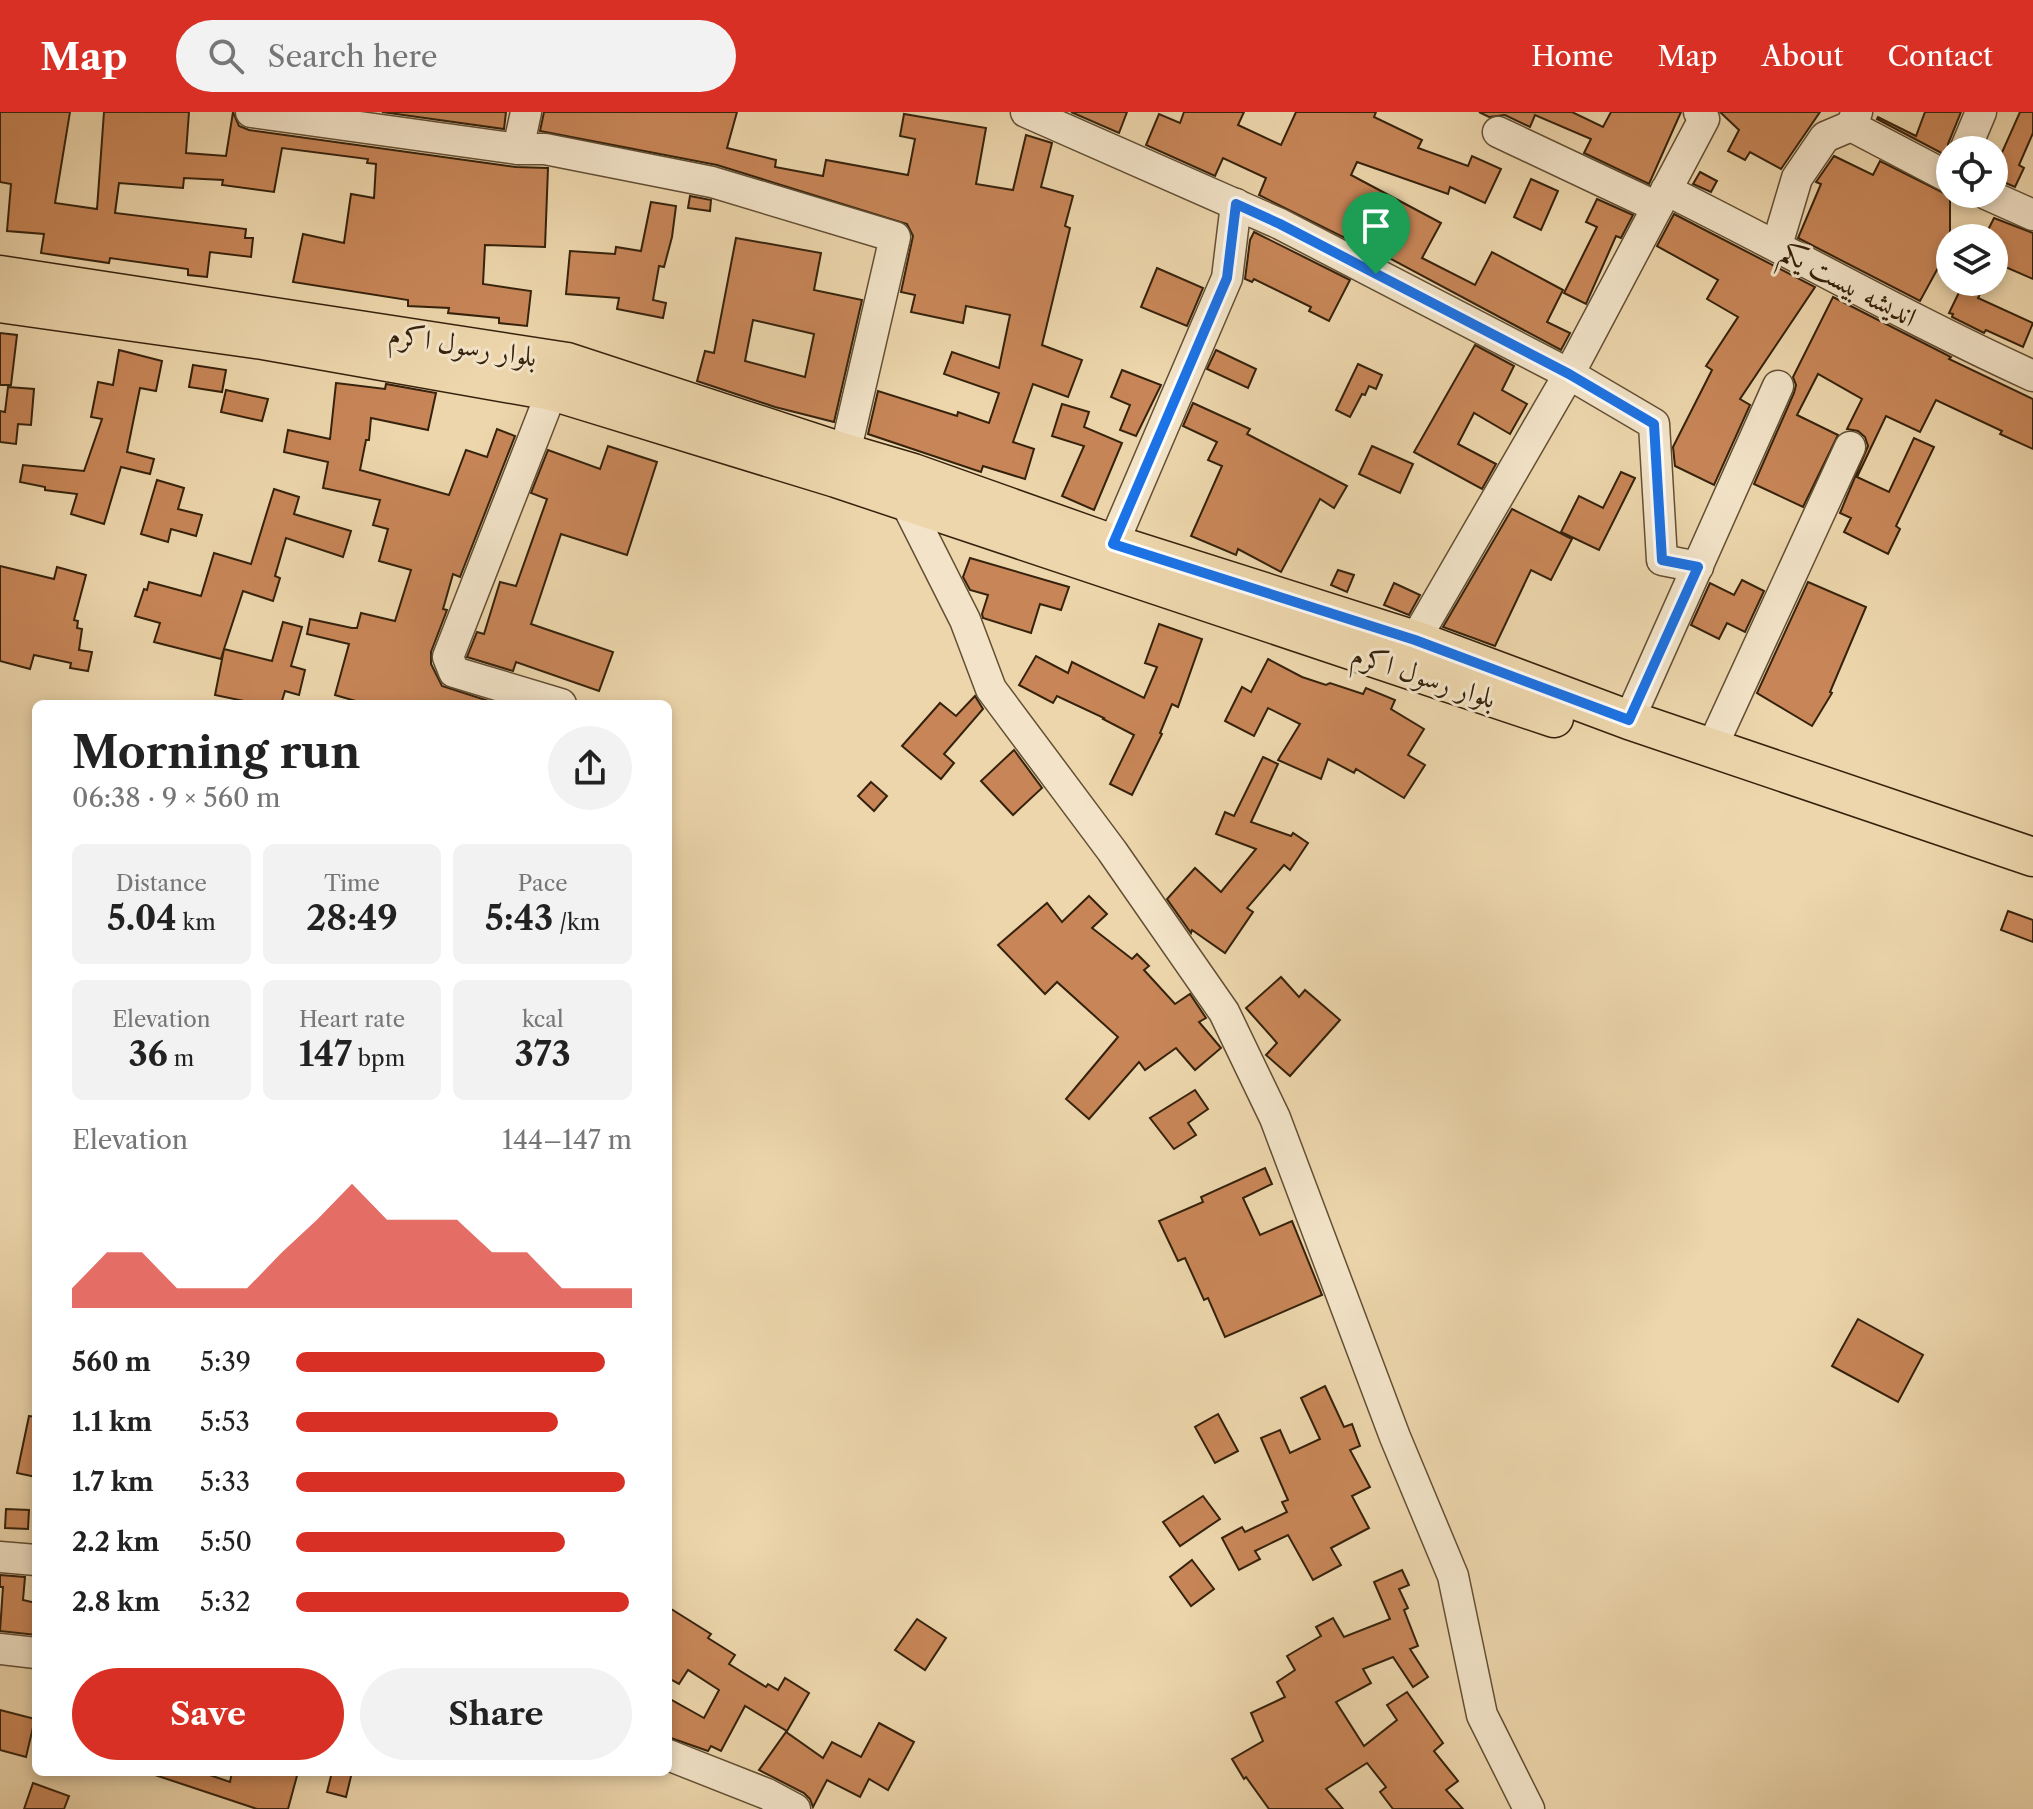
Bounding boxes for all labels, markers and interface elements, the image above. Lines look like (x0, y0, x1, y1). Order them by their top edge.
search box (176, 20, 736, 92)
text: Map (40, 33, 128, 80)
icon: search (204, 34, 248, 78)
text: Search here (268, 38, 438, 75)
text: Home (1531, 39, 1613, 73)
text: Map (1657, 39, 1717, 73)
text: About (1761, 39, 1843, 73)
text: Contact (1887, 39, 1993, 73)
map controls (1936, 136, 2008, 296)
button: locate (1936, 136, 2008, 208)
pin (1342, 192, 1410, 274)
icon: arrive (1354, 204, 1398, 248)
button: layers (1936, 224, 2008, 296)
street label: اندیشه بیست یکم (1771, 234, 1923, 343)
street label: بلوار رسول اکرم (385, 317, 539, 381)
street label: بلوار رسول اکرم (1345, 637, 1500, 723)
text: Morning run (72, 725, 361, 779)
button: share (548, 726, 632, 810)
text: 06:38 · 9 × 560 m (72, 782, 281, 814)
text: Distance (116, 870, 207, 897)
text: Time (324, 870, 380, 897)
text: Pace (518, 870, 568, 897)
text: 5.04 (107, 897, 177, 939)
text: 28:49 (306, 897, 398, 939)
text: 5:43 (485, 897, 553, 939)
text: km (177, 909, 216, 936)
text: /km (553, 909, 600, 936)
text: Elevation (112, 1006, 210, 1033)
text: Heart rate (299, 1006, 405, 1033)
text: kcal (522, 1006, 563, 1033)
text: 36 (128, 1033, 168, 1075)
text: 147 (299, 1033, 352, 1075)
text: 373 (515, 1033, 571, 1075)
text: m (168, 1045, 194, 1072)
text: bpm (352, 1045, 405, 1072)
text: Elevation (72, 1124, 188, 1156)
text: 144–147 m (502, 1124, 632, 1156)
text: 560 m (72, 1346, 151, 1378)
text: 5:39 (200, 1346, 251, 1378)
text: 1.1 km (72, 1406, 152, 1438)
text: 5:53 (200, 1406, 250, 1438)
text: 1.7 km (72, 1466, 154, 1498)
text: 5:33 (200, 1466, 250, 1498)
text: 2.2 km (72, 1526, 159, 1558)
text: 5:50 (200, 1526, 252, 1558)
text: 2.8 km (72, 1586, 160, 1618)
text: 5:32 (200, 1586, 251, 1618)
button: Save (72, 1668, 344, 1760)
button: Share (360, 1668, 632, 1760)

